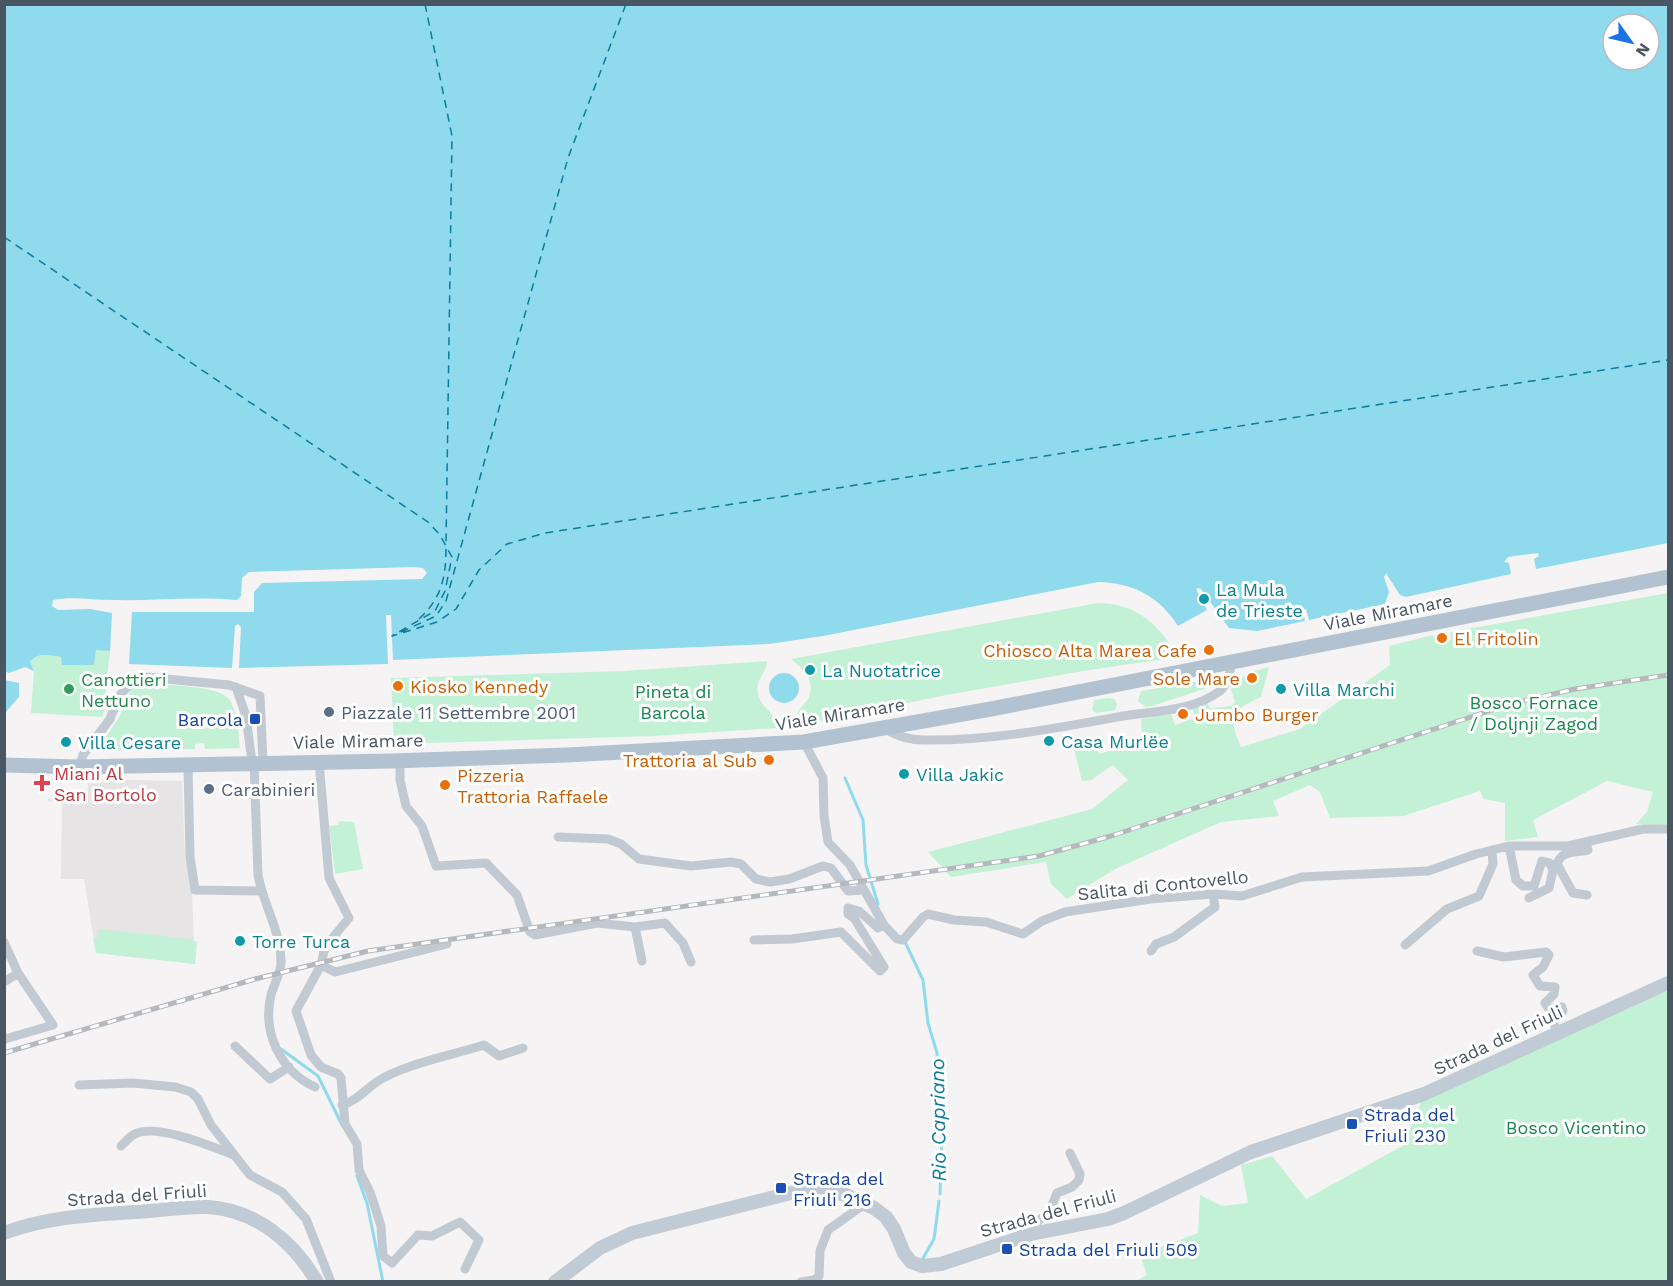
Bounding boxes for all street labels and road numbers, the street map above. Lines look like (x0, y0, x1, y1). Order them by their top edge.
street label: Viale Miramare (1322, 589, 1454, 635)
street label: Viale Miramare (774, 693, 906, 735)
street label: Viale Miramare (292, 729, 424, 753)
street label: Salita di Contovello (1077, 866, 1249, 904)
street label: Strada del Friuli (1430, 1001, 1566, 1079)
street label: Strada del Friuli (66, 1180, 208, 1210)
street label: Strada del Friuli (978, 1185, 1118, 1241)

